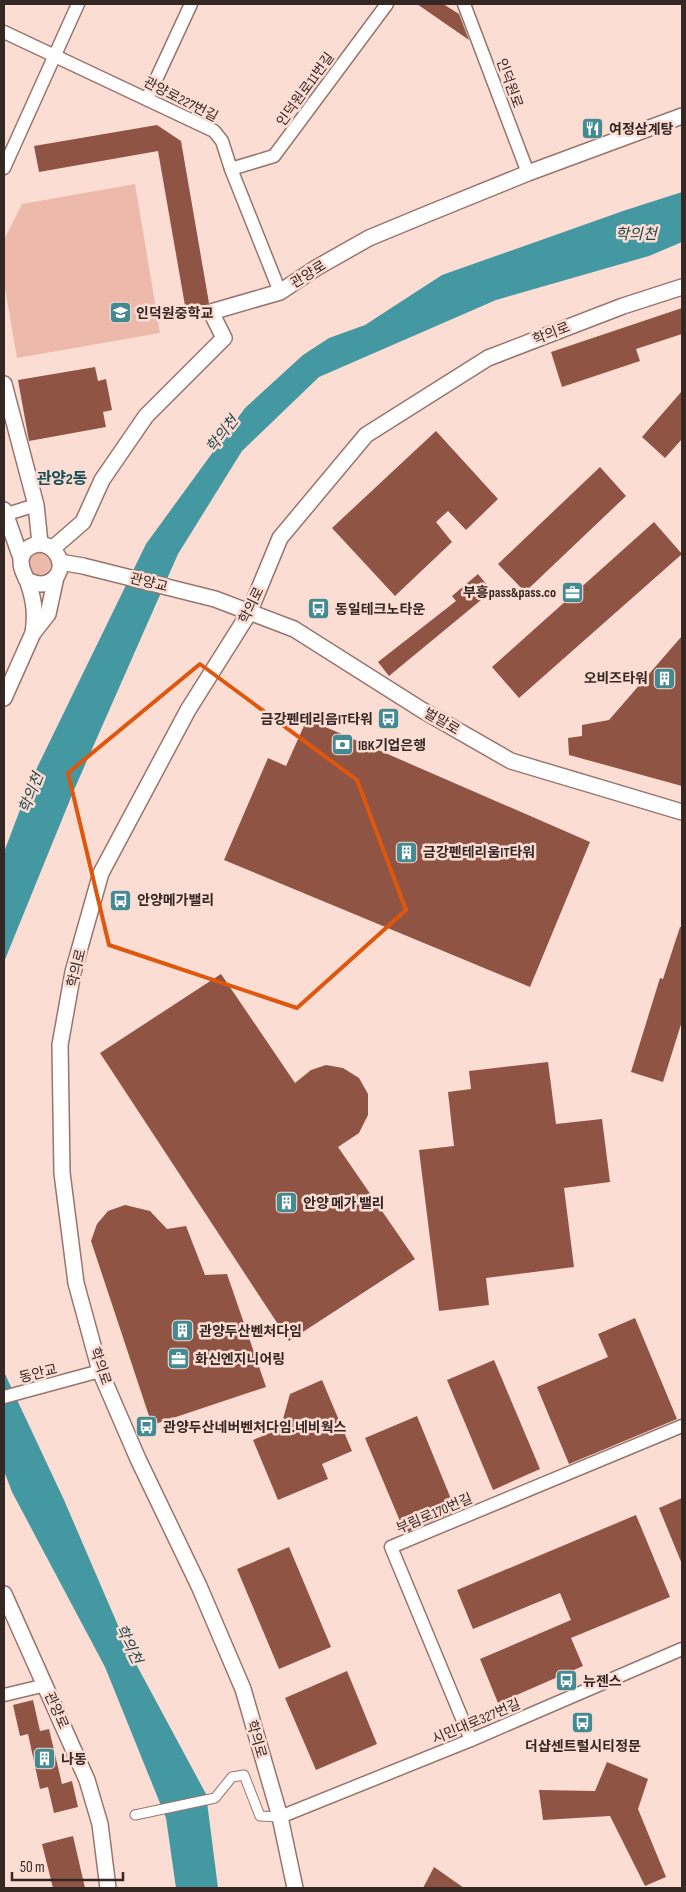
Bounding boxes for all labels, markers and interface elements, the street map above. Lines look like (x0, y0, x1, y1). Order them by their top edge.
street label: 인덕원로11번길 (273, 49, 338, 130)
street label: 인덕원로 (493, 56, 526, 110)
street label: 관양로227번길 (141, 73, 221, 126)
restaurant icon: 여정삼계탕 (581, 117, 605, 141)
place label: 여정삼계탕 (609, 121, 674, 138)
water label: 학의천 (615, 225, 659, 244)
street label: 관양로 (287, 257, 329, 292)
school or university icon: 인덕원중학교 (108, 301, 132, 325)
place label: 인덕원중학교 (136, 305, 213, 322)
street label: 학의로 (530, 319, 572, 348)
water label: 학의천 (202, 410, 244, 456)
district label: 관양2동 (36, 470, 88, 489)
street label: 관양교 (128, 570, 170, 595)
office icon: 부흥pass&pass.co (560, 580, 584, 604)
street label: 학의로 (235, 584, 268, 626)
place label: 부흥pass&pass.co (463, 584, 556, 601)
bus stop icon: 동일테크노타운 (307, 597, 331, 621)
place label: 동일테크노타운 (335, 601, 425, 618)
building icon: 오비즈타워 (652, 666, 676, 690)
place label: 오비즈타워 (584, 670, 648, 687)
street label: 벌말로 (421, 704, 463, 739)
bus stop icon: 금강펜테리음IT타워 (377, 707, 401, 731)
place label: 금강펜테리음IT타워 (261, 711, 373, 728)
bank icon: IBK기업은행 (330, 733, 354, 757)
place label: IBK기업은행 (358, 737, 426, 754)
water label: 학의천 (15, 768, 49, 816)
building icon: 금강펜테리움IT타워 (395, 840, 419, 864)
place label: 금강펜테리움IT타워 (423, 844, 535, 861)
bus stop icon: 안양메가밸리 (109, 888, 133, 912)
place label: 안양메가밸리 (137, 892, 214, 909)
street label: 학의로 (64, 947, 89, 989)
building icon: 안양 메가 밸리 (275, 1191, 299, 1215)
place label: 안양 메가 밸리 (303, 1195, 385, 1212)
building icon: 관양두산벤처다임 (171, 1319, 195, 1343)
place label: 관양두산벤처다임 (199, 1323, 302, 1340)
street label: 학의로 (86, 1345, 115, 1387)
office icon: 화신엔지니어링 (167, 1347, 191, 1371)
place label: 화신엔지니어링 (195, 1351, 285, 1368)
street label: 동안교 (17, 1361, 59, 1386)
bus stop icon: 관양두산네버벤처다임.네비웍스 (135, 1415, 159, 1439)
place label: 관양두산네버벤처다임.네비웍스 (163, 1419, 347, 1436)
street label: 부림로170번길 (394, 1490, 475, 1537)
water label: 학의천 (111, 1621, 147, 1669)
bus stop icon: 뉴젠스 (555, 1669, 579, 1693)
place label: 뉴젠스 (583, 1673, 622, 1690)
street label: 관양로 (41, 1689, 72, 1731)
street label: 시민대로327번길 (429, 1695, 523, 1748)
bus stop icon: 더샵센트럴시티정문 (571, 1711, 595, 1735)
street label: 학의로 (243, 1718, 270, 1760)
place label: 더샵센트럴시티정문 (525, 1738, 641, 1755)
building icon: 나동 (33, 1747, 57, 1771)
place label: 나동 (61, 1751, 87, 1768)
scale bar (12, 1850, 124, 1882)
text: 50 m (20, 1858, 45, 1877)

